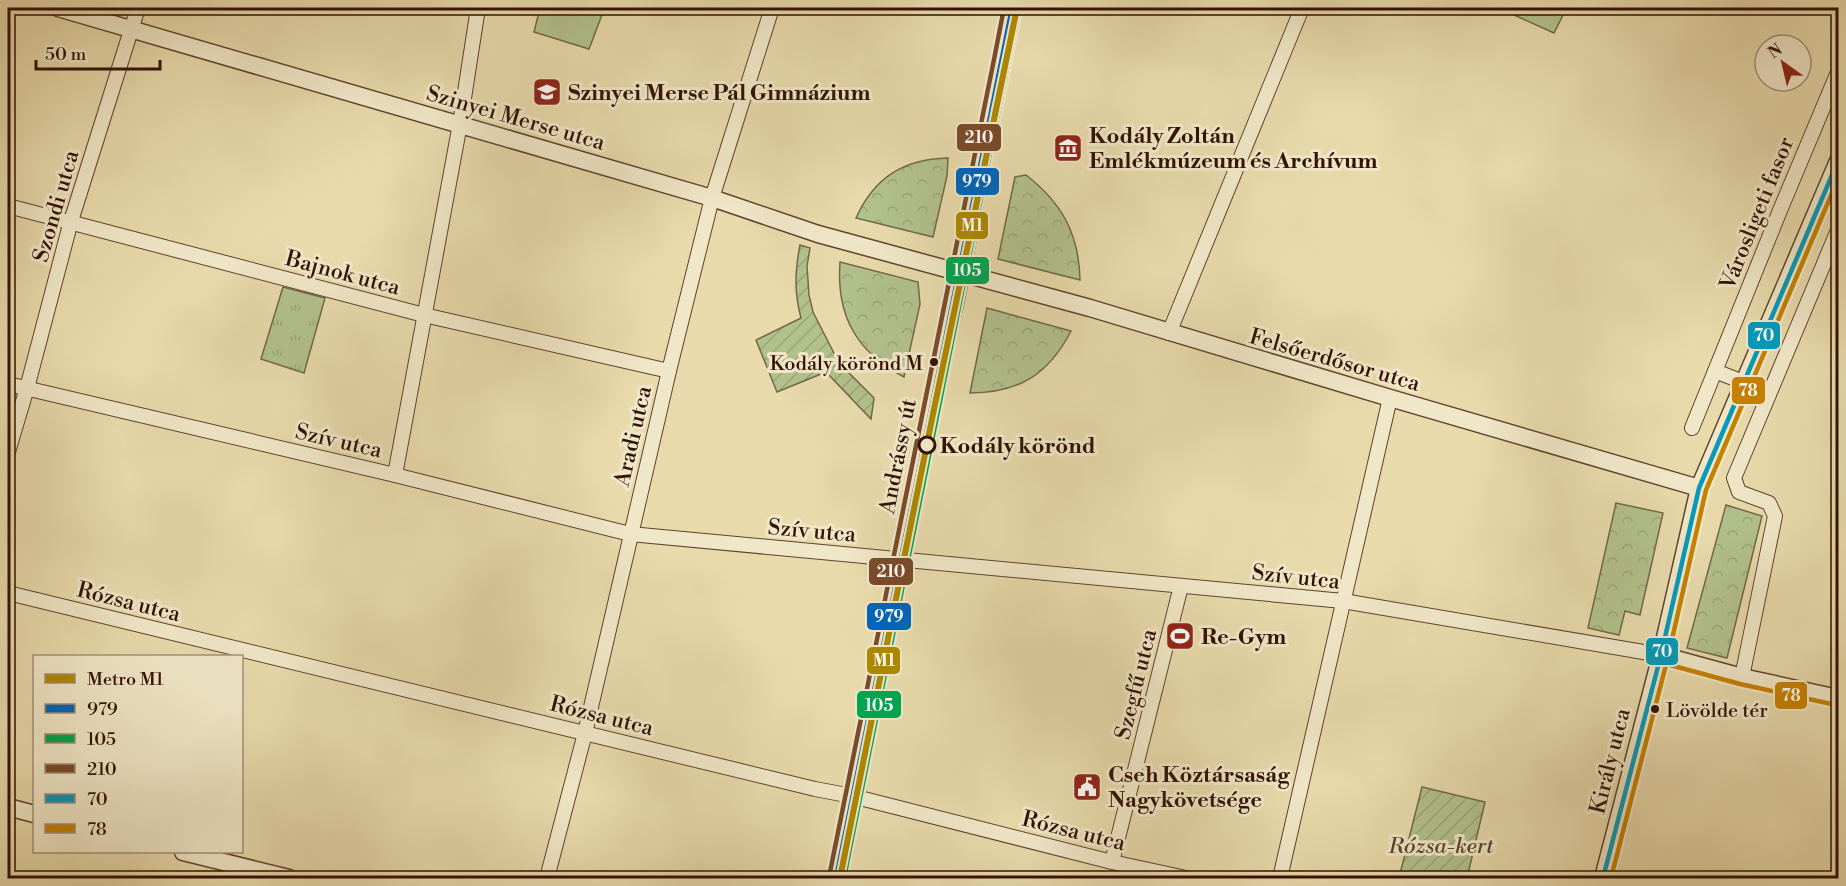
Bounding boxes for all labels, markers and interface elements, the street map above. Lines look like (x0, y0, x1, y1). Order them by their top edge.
scale bar (36, 33, 160, 71)
north arrow (1753, 33, 1813, 93)
text: N (1764, 39, 1786, 63)
text: 50 m (45, 43, 87, 66)
school or university icon: Szinyei Merse Pál Gimnázium (531, 76, 563, 108)
street label: Szinyei Merse utca (423, 80, 609, 157)
place label: Szinyei Merse Pál Gimnázium (568, 80, 871, 107)
line badge: 210 (956, 123, 1002, 152)
place label: Kodály Zoltán Emlékmúzeum és Archívum (1089, 123, 1377, 175)
text: 210 (965, 128, 994, 148)
museum icon: Kodály Zoltán Emlékmúzeum és Archívum (1052, 132, 1084, 164)
street label: Városligeti fasor (1714, 133, 1800, 295)
street label: Szondi utca (28, 146, 86, 266)
line badge: 979 (955, 167, 1000, 196)
text: 979 (962, 172, 992, 192)
line badge: M1 (955, 211, 989, 240)
text: M1 (961, 216, 984, 236)
street label: Bajnok utca (281, 245, 404, 302)
line badge: 105 (945, 256, 990, 285)
text: 105 (953, 261, 981, 281)
line badge: 70 (1747, 321, 1781, 350)
street label: Felsőerdősor utca (1246, 323, 1424, 398)
text: 70 (1754, 326, 1774, 346)
place label: Kodály körönd M (770, 352, 923, 377)
marker: Kodály körönd M (928, 356, 940, 368)
line badge: 78 (1731, 376, 1766, 405)
text: 78 (1738, 381, 1758, 401)
street label: Aradi utca (609, 383, 658, 490)
street label: Andrássy út (874, 396, 923, 517)
street label: Szív utca (293, 418, 386, 465)
place label: Kodály körönd (940, 433, 1096, 460)
marker: Kodály körönd (918, 436, 936, 454)
street label: Szív utca (767, 514, 858, 549)
line badge: 210 (868, 557, 914, 586)
street label: Szív utca (1251, 559, 1342, 596)
text: 210 (877, 562, 906, 582)
street label: Rózsa utca (74, 577, 184, 629)
line badge: 979 (866, 602, 912, 631)
text: 979 (874, 607, 904, 627)
sports icon: Re-Gym (1164, 620, 1196, 652)
place label: Re-Gym (1201, 624, 1286, 651)
street label: Szegfű utca (1110, 625, 1163, 742)
line badge: 70 (1645, 637, 1679, 666)
text: 70 (1652, 642, 1672, 662)
line badge: M1 (866, 646, 901, 675)
text: M1 (873, 651, 896, 671)
legend (33, 655, 243, 853)
text: Metro M1 (87, 668, 164, 691)
line badge: 78 (1774, 681, 1808, 710)
text: 78 (1781, 686, 1801, 706)
line badge: 105 (856, 690, 902, 719)
street label: Rózsa utca (547, 691, 657, 743)
text: 105 (865, 696, 893, 716)
text: 979 (87, 698, 118, 721)
place label: Lövölde tér (1666, 699, 1768, 724)
marker: Lövölde tér (1649, 703, 1661, 715)
street label: Király utca (1584, 705, 1637, 817)
text: 105 (87, 728, 116, 751)
text: 210 (87, 758, 117, 781)
place label: Cseh Köztársaság Nagykövetsége (1108, 762, 1290, 814)
public building icon: Cseh Köztársaság Nagykövetsége (1071, 771, 1103, 803)
text: 70 (87, 788, 108, 811)
street label: Rózsa utca (1019, 806, 1129, 858)
text: 78 (87, 818, 107, 841)
park label: Rózsa-kert (1388, 833, 1494, 860)

